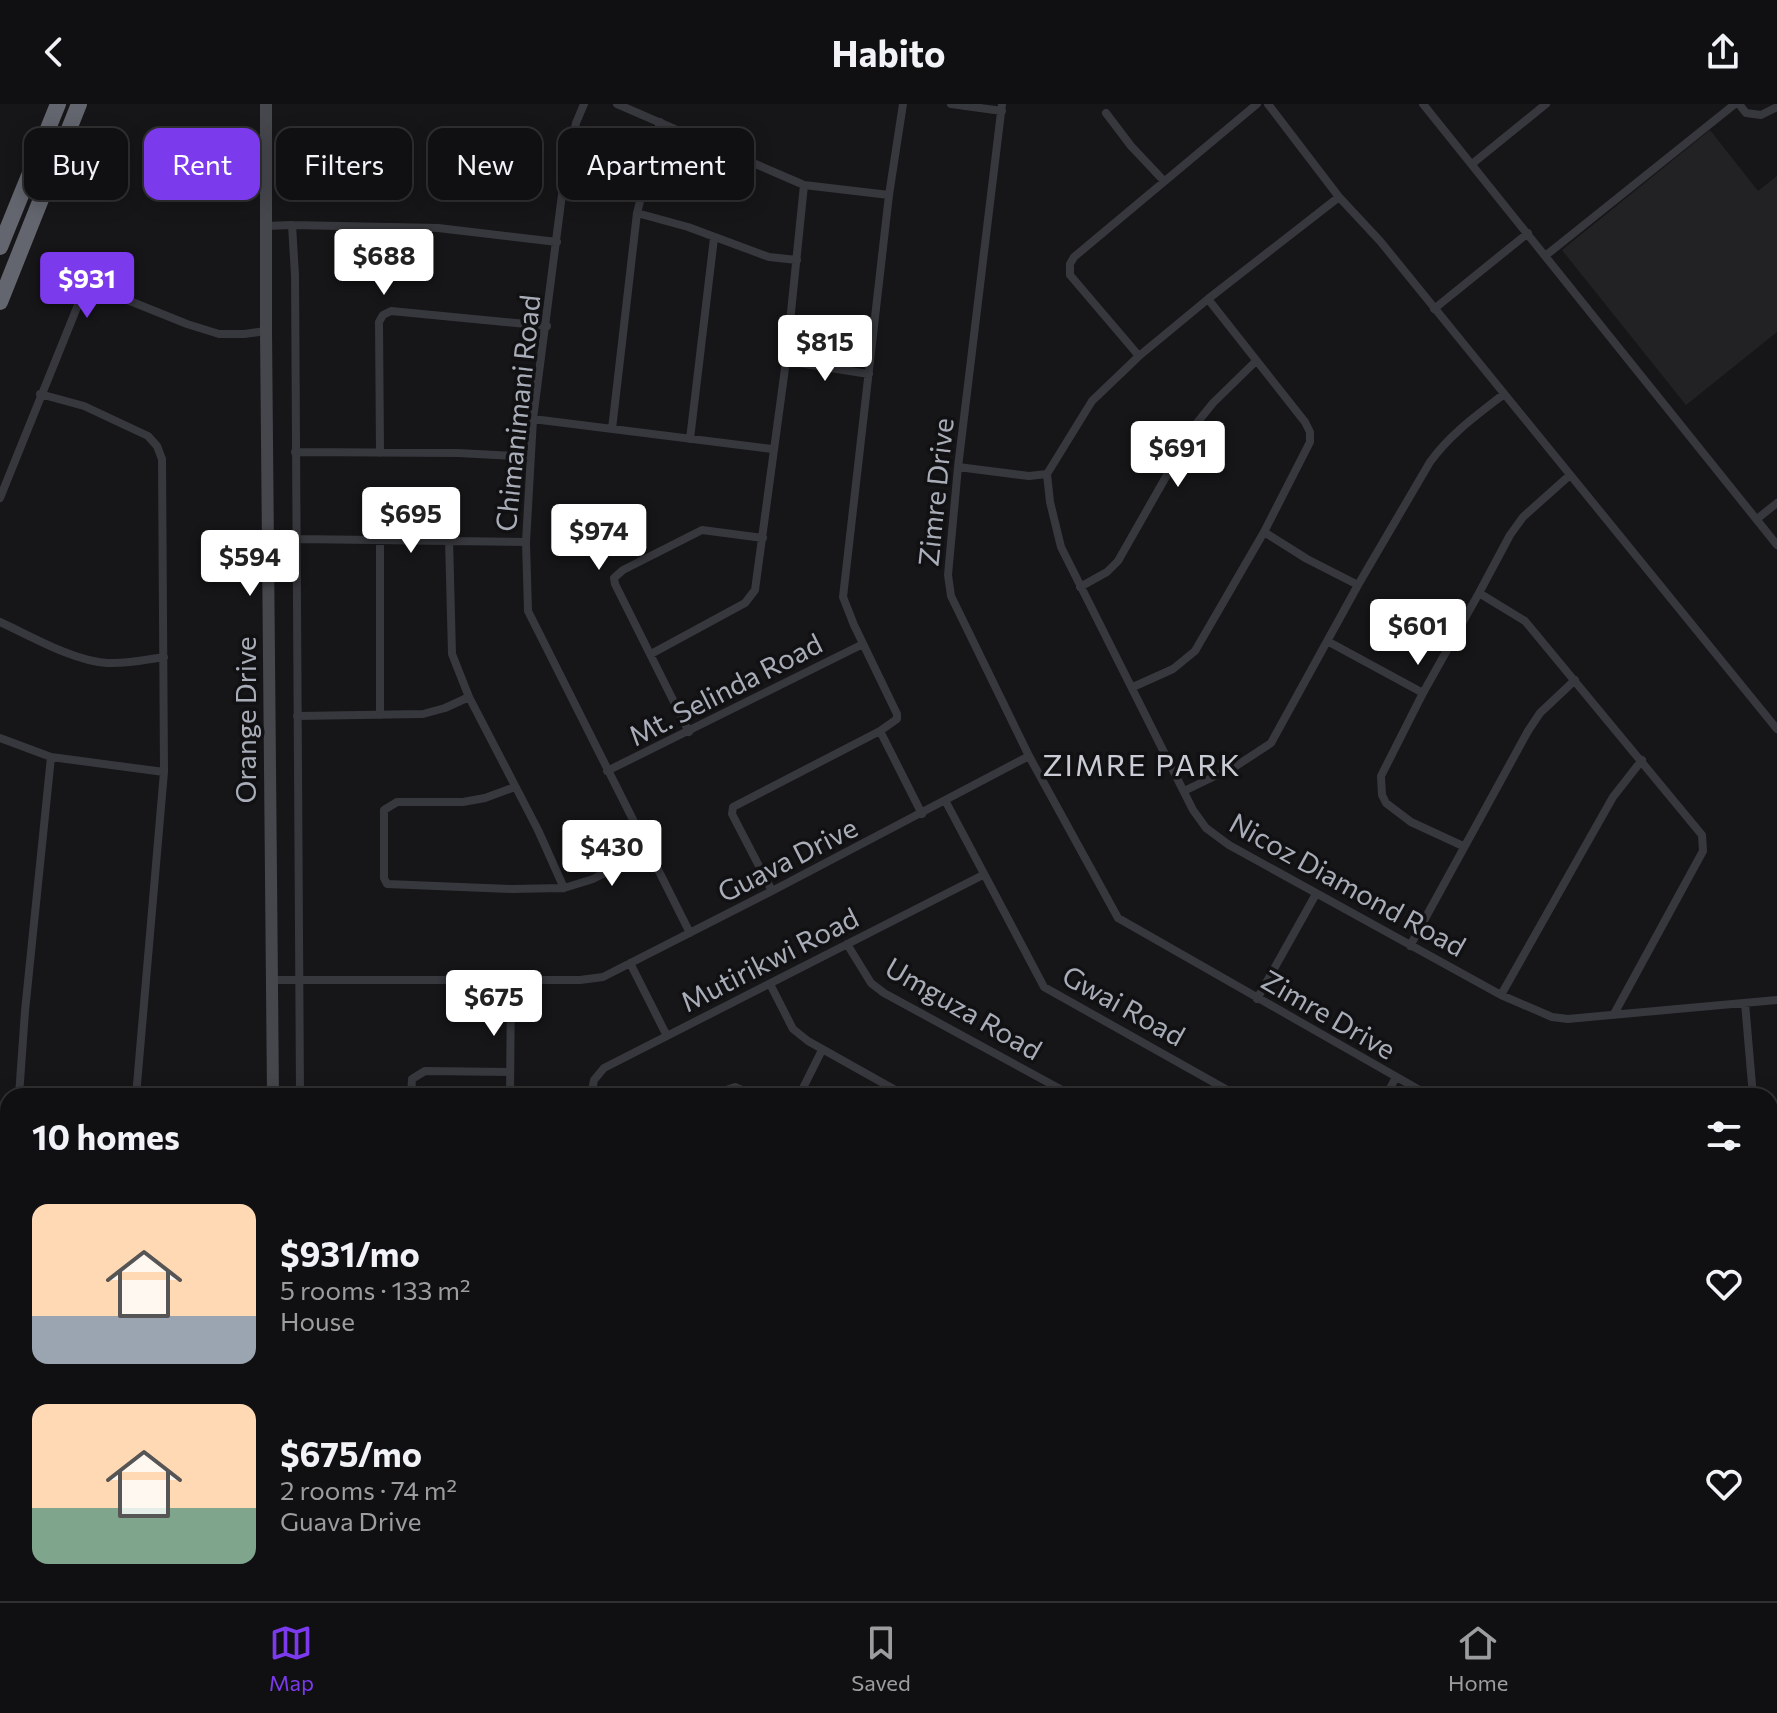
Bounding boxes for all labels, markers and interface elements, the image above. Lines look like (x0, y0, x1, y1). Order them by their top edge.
icon: back (32, 30, 76, 74)
text: Habito (832, 30, 945, 74)
icon: share (1701, 30, 1745, 74)
chip: Buy (24, 128, 128, 200)
chip: Rent (144, 128, 260, 200)
chip: Filters (276, 128, 412, 200)
chip: New (428, 128, 542, 200)
chip: Apartment (558, 128, 754, 200)
pin: $688 (337, 229, 431, 297)
text: $688 (352, 239, 416, 270)
pin: $931 (40, 252, 134, 320)
text: $931 (58, 262, 116, 293)
street label: Chimanimani Road (488, 293, 546, 533)
pin: $815 (778, 315, 872, 383)
text: $815 (796, 325, 854, 356)
street label: Zimre Drive (910, 416, 960, 568)
pin: $691 (1131, 421, 1225, 489)
text: $691 (1149, 431, 1207, 462)
pin: $695 (364, 487, 458, 555)
text: $695 (380, 497, 442, 528)
pin: $974 (552, 504, 646, 572)
text: $974 (569, 514, 629, 545)
pin: $594 (203, 530, 297, 598)
text: $594 (219, 540, 281, 571)
pin: $601 (1371, 599, 1465, 667)
text: $601 (1388, 609, 1448, 640)
street label: Mt. Selinda Road (623, 626, 827, 752)
street label: Orange Drive (228, 636, 262, 804)
district label: ZIMRE PARK (1042, 745, 1242, 782)
street label: Nicoz Diamond Road (1224, 805, 1472, 963)
street label: Guava Drive (711, 809, 863, 909)
pin: $430 (565, 820, 659, 888)
text: $430 (580, 830, 644, 861)
street label: Mutirikwi Road (674, 900, 864, 1018)
street label: Umguza Road (880, 950, 1048, 1066)
street label: Gwai Road (1057, 957, 1191, 1053)
street label: Zimre Drive (1256, 962, 1402, 1066)
pin: $675 (447, 970, 541, 1038)
text: $675 (464, 980, 524, 1011)
icon: filters (1702, 1114, 1746, 1158)
text: 10 homes (32, 1115, 180, 1157)
text: $931/mo (280, 1232, 420, 1274)
icon: home (96, 1236, 192, 1332)
icon: heart (1702, 1262, 1746, 1306)
text: 5 rooms · 133 m² (280, 1274, 470, 1305)
text: House (280, 1305, 355, 1336)
text: $675/mo (280, 1432, 422, 1474)
icon: home (96, 1436, 192, 1532)
icon: heart (1702, 1462, 1746, 1506)
text: 2 rooms · 74 m² (280, 1474, 457, 1505)
text: Guava Drive (280, 1505, 421, 1536)
tab: Map (269, 1621, 314, 1696)
tab: Saved (851, 1621, 911, 1696)
tab: Home (1448, 1621, 1508, 1696)

